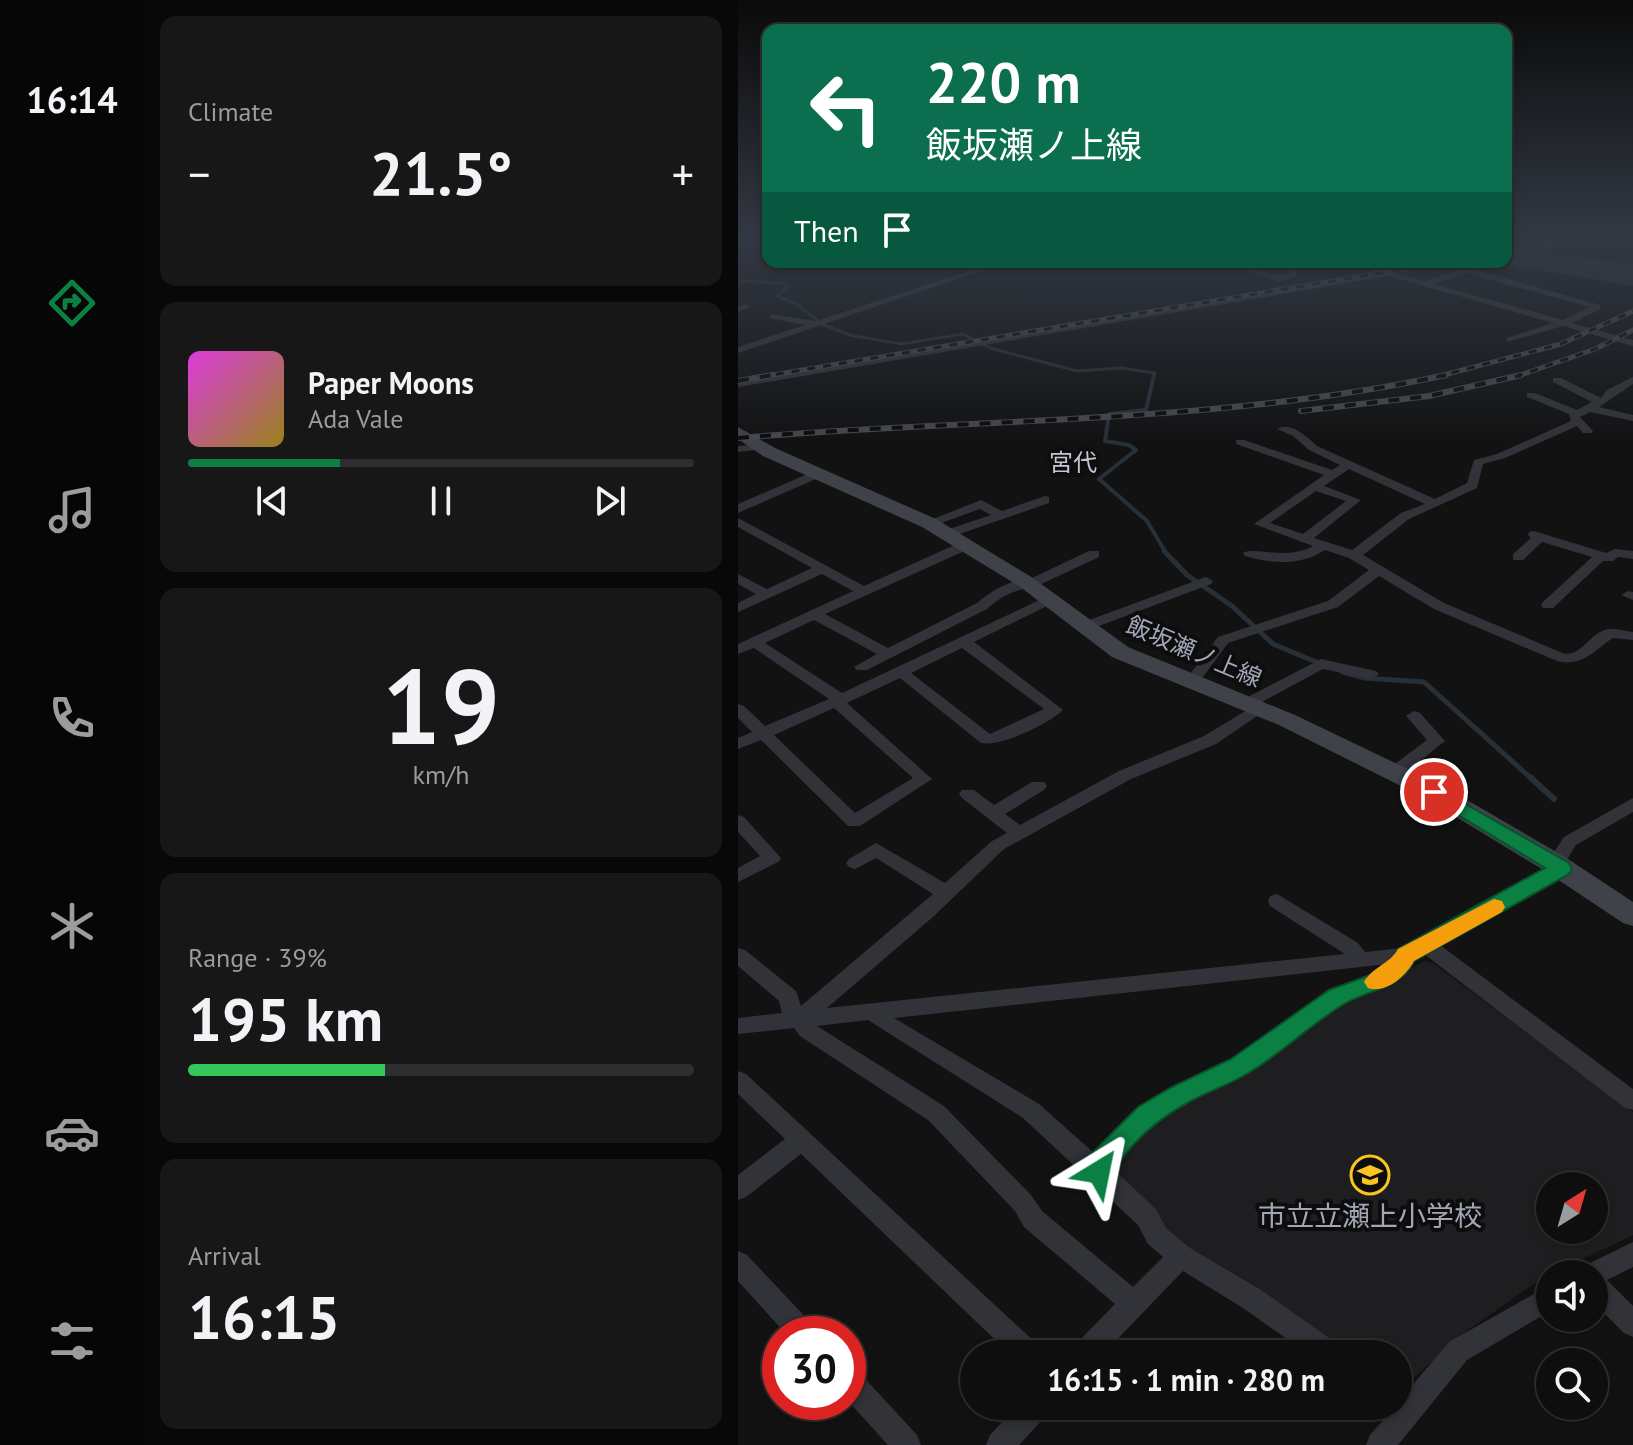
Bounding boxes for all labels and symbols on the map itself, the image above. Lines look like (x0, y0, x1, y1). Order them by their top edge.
district label: 宮代 (1049, 447, 1097, 478)
street label: 飯坂瀬ノ上線 (1122, 609, 1267, 694)
pin (1400, 758, 1468, 826)
position arrow (1057, 1130, 1141, 1214)
school or university icon: 市立立瀬上小学校 (1349, 1154, 1391, 1196)
north arrow (1536, 1172, 1608, 1244)
place label: 市立立瀬上小学校 (1258, 1197, 1482, 1234)
speed limit sign: 30 (762, 1316, 866, 1420)

